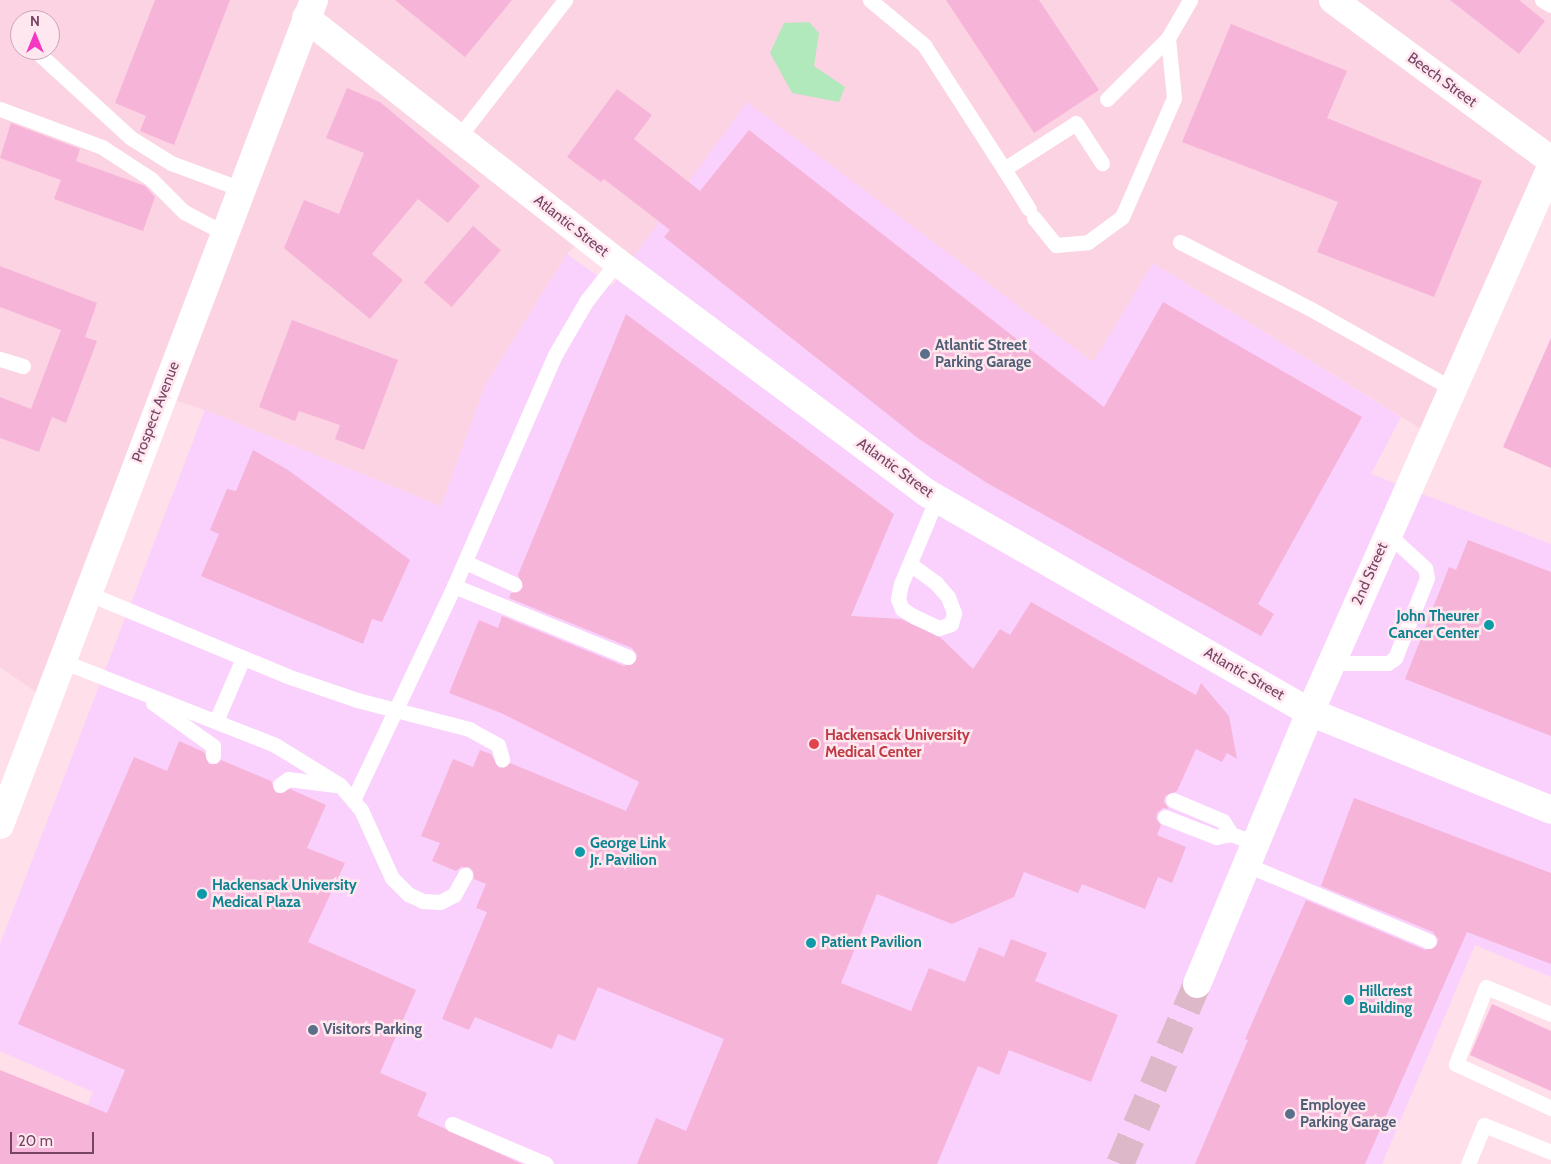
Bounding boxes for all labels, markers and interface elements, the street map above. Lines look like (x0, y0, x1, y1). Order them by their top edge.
north arrow (10, 10, 60, 60)
text: N (30, 12, 40, 30)
street label: Beech Street (1404, 49, 1480, 111)
street label: Atlantic Street (530, 191, 612, 261)
place label: Atlantic Street Parking Garage (935, 336, 1031, 371)
marker: Atlantic Street Parking Garage (919, 348, 931, 360)
street label: Prospect Avenue (129, 359, 183, 465)
street label: Atlantic Street (853, 434, 937, 502)
street label: 2nd Street (1348, 540, 1392, 608)
place label: John Theurer Cancer Center (1389, 607, 1479, 642)
marker: John Theurer Cancer Center (1483, 619, 1495, 631)
street label: Atlantic Street (1201, 644, 1287, 704)
place label: Hackensack University Medical Center (825, 726, 970, 761)
marker: Hackensack University Medical Center (807, 737, 821, 751)
place label: George Link Jr. Pavilion (590, 834, 666, 869)
marker: George Link Jr. Pavilion (574, 846, 586, 858)
place label: Hackensack University Medical Plaza (212, 876, 357, 911)
marker: Hackensack University Medical Plaza (196, 888, 208, 900)
place label: Patient Pavilion (821, 934, 922, 952)
marker: Patient Pavilion (805, 937, 817, 949)
place label: Hillcrest Building (1359, 982, 1412, 1017)
marker: Hillcrest Building (1343, 994, 1355, 1006)
place label: Visitors Parking (323, 1021, 422, 1039)
marker: Visitors Parking (307, 1024, 319, 1036)
place label: Employee Parking Garage (1300, 1096, 1396, 1131)
marker: Employee Parking Garage (1284, 1108, 1296, 1120)
scale bar (12, 1122, 96, 1154)
text: 20 m (18, 1132, 53, 1150)

